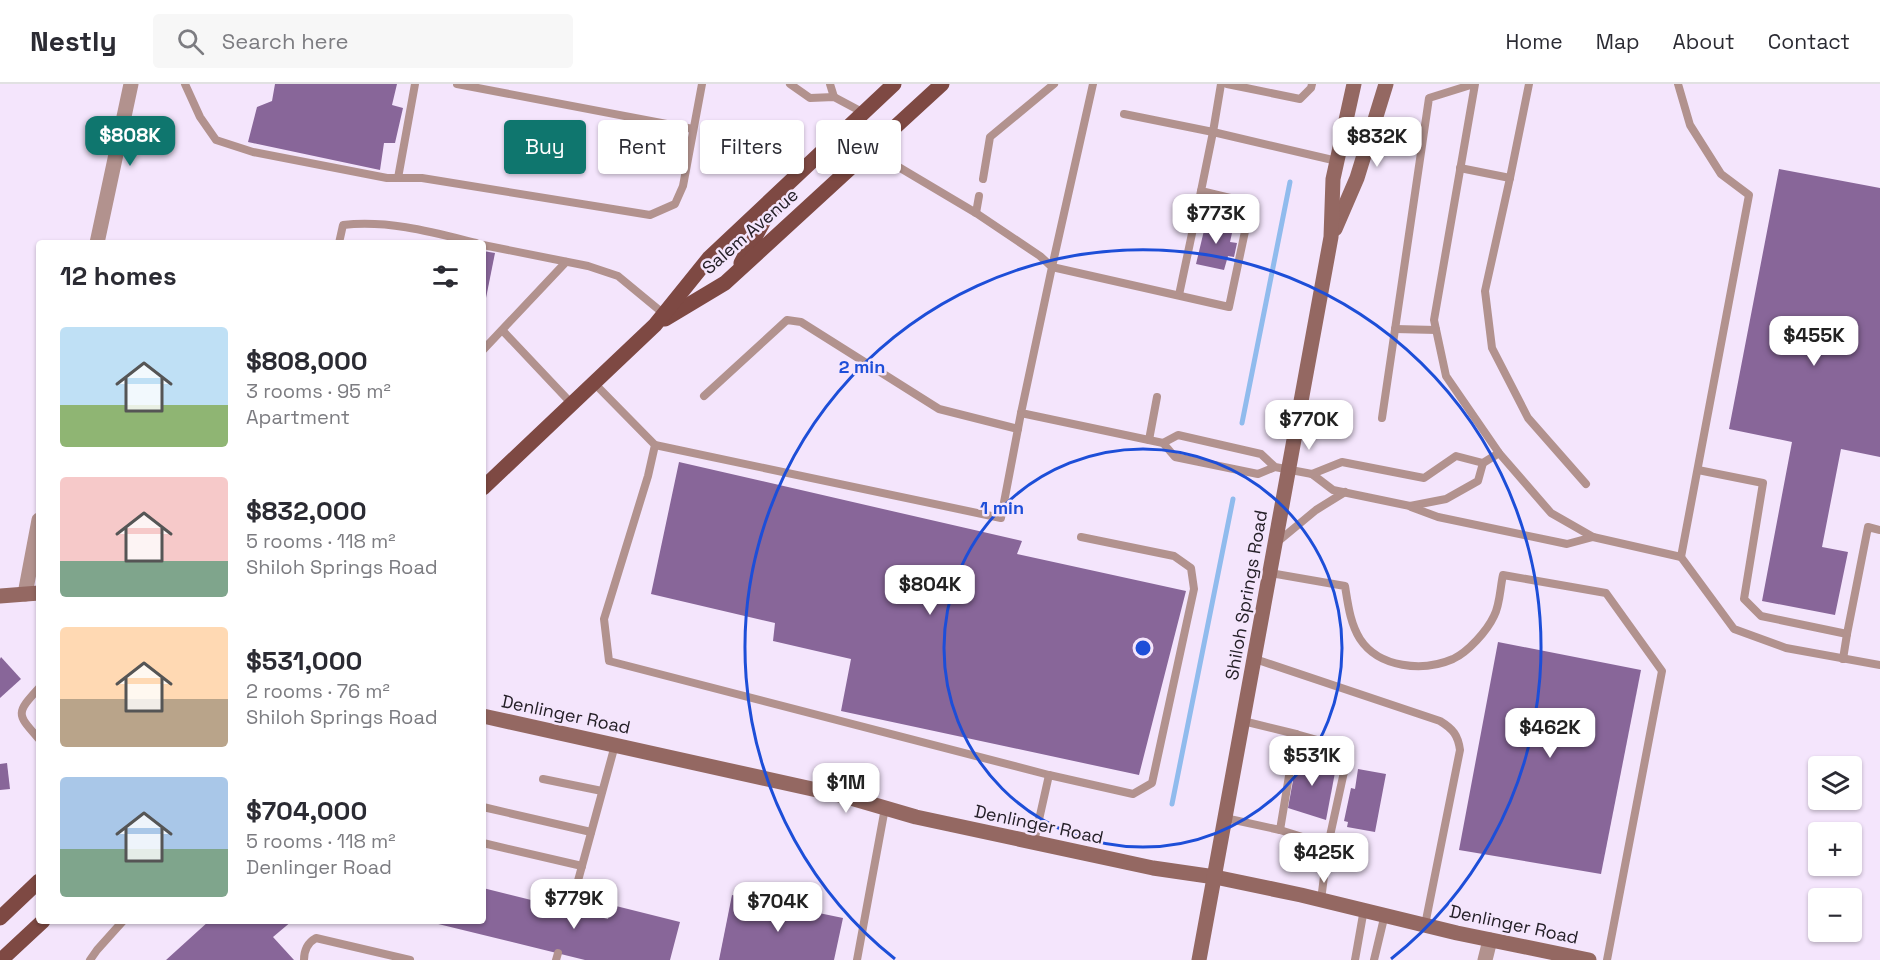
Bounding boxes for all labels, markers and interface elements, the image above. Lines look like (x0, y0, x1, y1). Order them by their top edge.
search box (153, 14, 573, 68)
text: Nestly (30, 23, 117, 59)
icon: search (174, 25, 207, 58)
text: Search here (222, 27, 349, 55)
text: Home (1505, 28, 1563, 55)
text: Map (1596, 28, 1640, 55)
text: About (1673, 28, 1735, 55)
text: Contact (1768, 28, 1850, 55)
pin: $808K (88, 116, 172, 167)
pin: $832K (1335, 117, 1419, 168)
chip: Buy (504, 120, 586, 174)
chip: Rent (598, 120, 688, 174)
chip: Filters (700, 120, 804, 174)
chip: New (816, 120, 901, 174)
text: $808K (99, 122, 161, 148)
text: $832K (1347, 123, 1407, 149)
street label: Salem Avenue (697, 183, 803, 279)
pin: $773K (1174, 194, 1258, 245)
text: $773K (1187, 200, 1245, 226)
text: 12 homes (60, 259, 177, 293)
icon: filters (429, 260, 462, 293)
pin: $455K (1772, 316, 1856, 367)
text: $455K (1783, 322, 1845, 348)
text: $808,000 (246, 344, 368, 378)
icon: home (108, 351, 180, 423)
text: 2 min (839, 355, 885, 378)
text: 3 rooms · 95 m² (246, 378, 391, 404)
pin: $770K (1267, 400, 1351, 451)
text: Apartment (246, 404, 350, 430)
text: $770K (1279, 406, 1339, 432)
text: $832,000 (246, 494, 366, 528)
text: 1 min (980, 496, 1024, 519)
icon: home (108, 501, 180, 573)
street label: Shiloh Springs Road (1220, 508, 1272, 682)
text: 5 rooms · 118 m² (246, 528, 396, 554)
text: Shiloh Springs Road (246, 554, 438, 580)
pin: $804K (888, 565, 972, 616)
text: $804K (899, 571, 961, 597)
centre of rings (1133, 638, 1153, 658)
text: $531,000 (246, 644, 362, 678)
icon: home (108, 651, 180, 723)
text: 2 rooms · 76 m² (246, 678, 390, 704)
street label: Denlinger Road (499, 689, 633, 739)
text: Shiloh Springs Road (246, 704, 438, 730)
pin: $462K (1508, 708, 1592, 759)
text: $462K (1519, 714, 1581, 740)
pin: $531K (1270, 736, 1354, 787)
text: $531K (1283, 742, 1341, 768)
map controls (1808, 756, 1862, 942)
button: layers (1808, 756, 1862, 810)
pin: $1M (817, 763, 875, 814)
text: $1M (827, 769, 865, 795)
text: $704,000 (246, 794, 367, 828)
street label: Denlinger Road (972, 799, 1106, 849)
icon: home (108, 801, 180, 873)
button: + (1808, 822, 1862, 876)
text: 5 rooms · 118 m² (246, 828, 396, 854)
pin: $425K (1282, 833, 1366, 884)
text: $425K (1293, 839, 1355, 865)
text: Denlinger Road (246, 854, 392, 880)
pin: $779K (532, 879, 616, 930)
pin: $704K (736, 882, 820, 933)
text: $779K (544, 885, 604, 911)
text: $704K (747, 888, 809, 914)
button: − (1808, 888, 1862, 942)
street label: Denlinger Road (1447, 899, 1581, 949)

